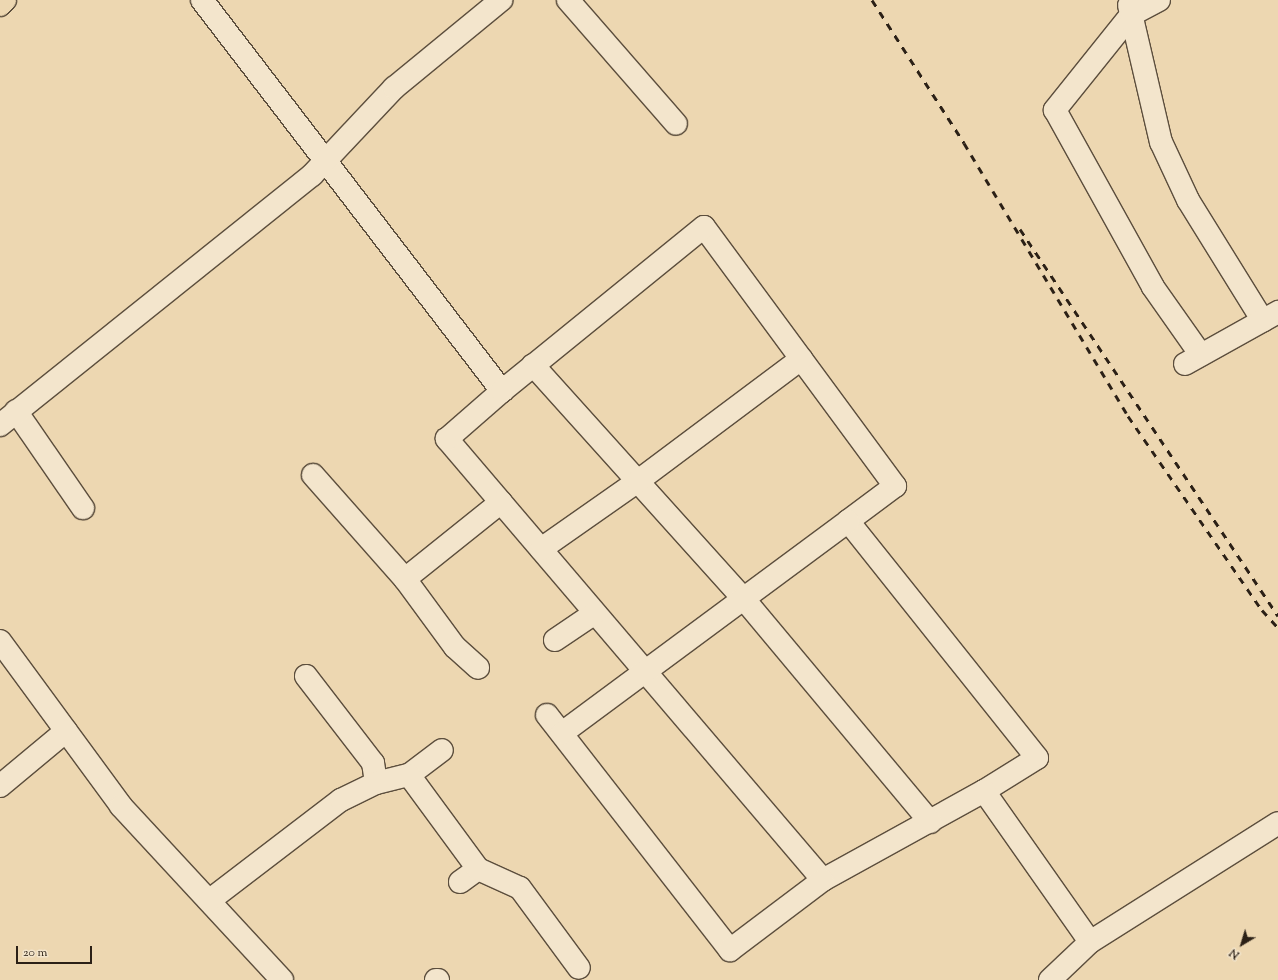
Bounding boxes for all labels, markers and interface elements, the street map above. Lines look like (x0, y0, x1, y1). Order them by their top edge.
north arrow (1222, 924, 1262, 964)
scale bar (18, 938, 94, 964)
text: 20 m (23, 944, 47, 962)
text: N (1226, 944, 1243, 962)

